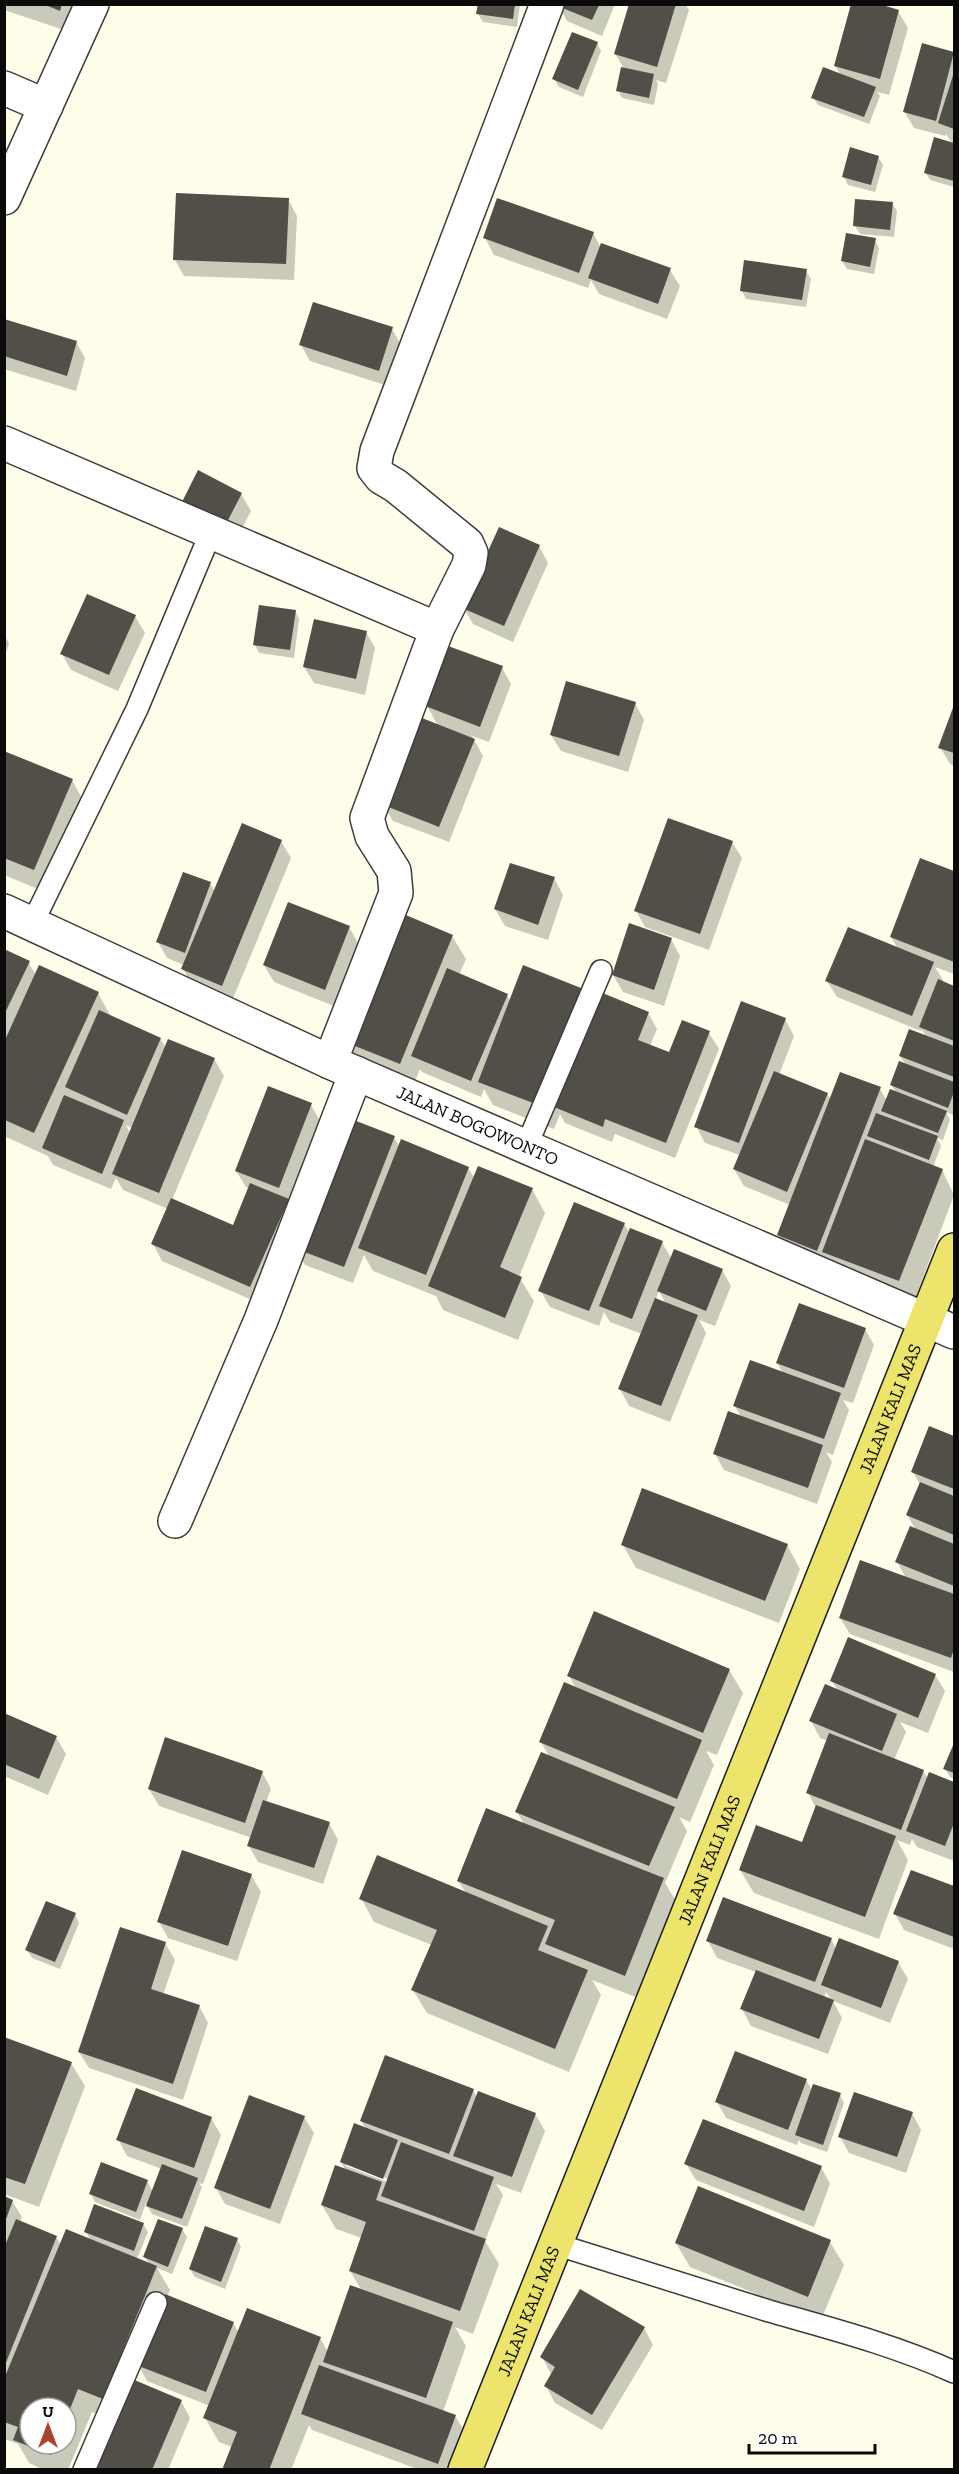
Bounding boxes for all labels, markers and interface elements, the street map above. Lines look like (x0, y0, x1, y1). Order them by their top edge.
street label: JALAN BOGOWONTO (393, 1081, 562, 1171)
street label: JALAN KALI MAS (854, 1341, 926, 1477)
street label: JALAN KALI MAS (674, 1792, 745, 1928)
street label: JALAN KALI MAS (493, 2243, 565, 2380)
north arrow (18, 2396, 78, 2456)
text: U (42, 2402, 54, 2421)
scale bar (749, 2417, 875, 2455)
text: 20 m (758, 2427, 798, 2449)

